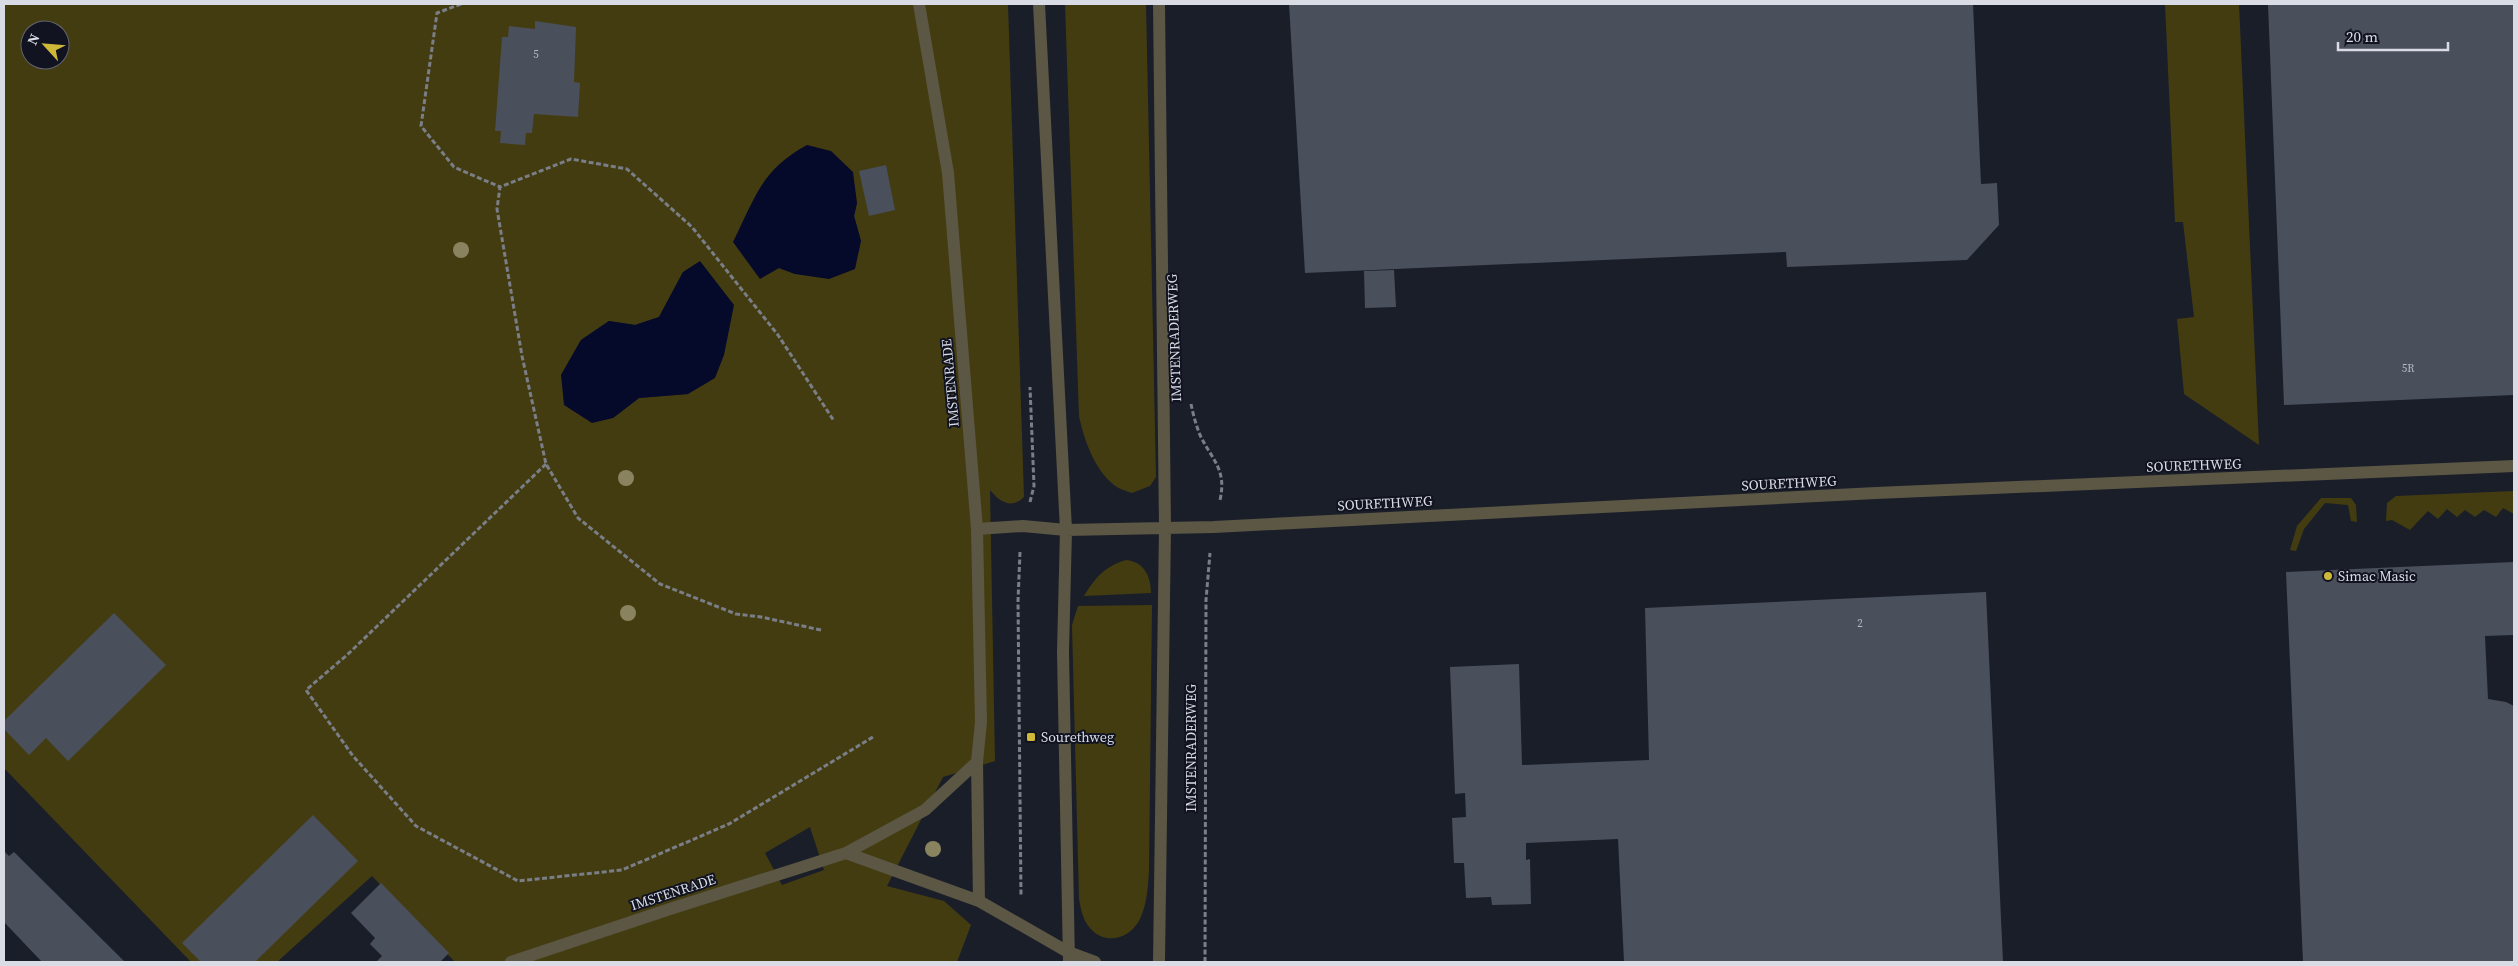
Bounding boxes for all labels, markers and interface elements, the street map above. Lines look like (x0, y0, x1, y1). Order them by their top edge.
north arrow (20, 20, 70, 70)
scale bar (2338, 20, 2448, 52)
text: 20 m (2346, 26, 2378, 47)
text: N (22, 30, 45, 48)
house number: 5 (533, 47, 539, 62)
street label: IMSTENRADERWEG (1162, 273, 1186, 402)
street label: IMSTENRADE (936, 338, 964, 428)
house number: 5R (2402, 361, 2414, 376)
street label: SOURETHWEG (2146, 453, 2242, 477)
street label: SOURETHWEG (1741, 470, 1838, 495)
street label: SOURETHWEG (1337, 490, 1434, 515)
place label: Simac Masic (2338, 566, 2416, 586)
marker: Simac Masic (2322, 570, 2334, 582)
house number: 2 (1857, 616, 1863, 631)
street label: IMSTENRADERWEG (1181, 683, 1201, 812)
place label: Sourethweg (1041, 727, 1114, 747)
marker: Sourethweg (1025, 731, 1037, 743)
street label: IMSTENRADE (628, 869, 718, 915)

